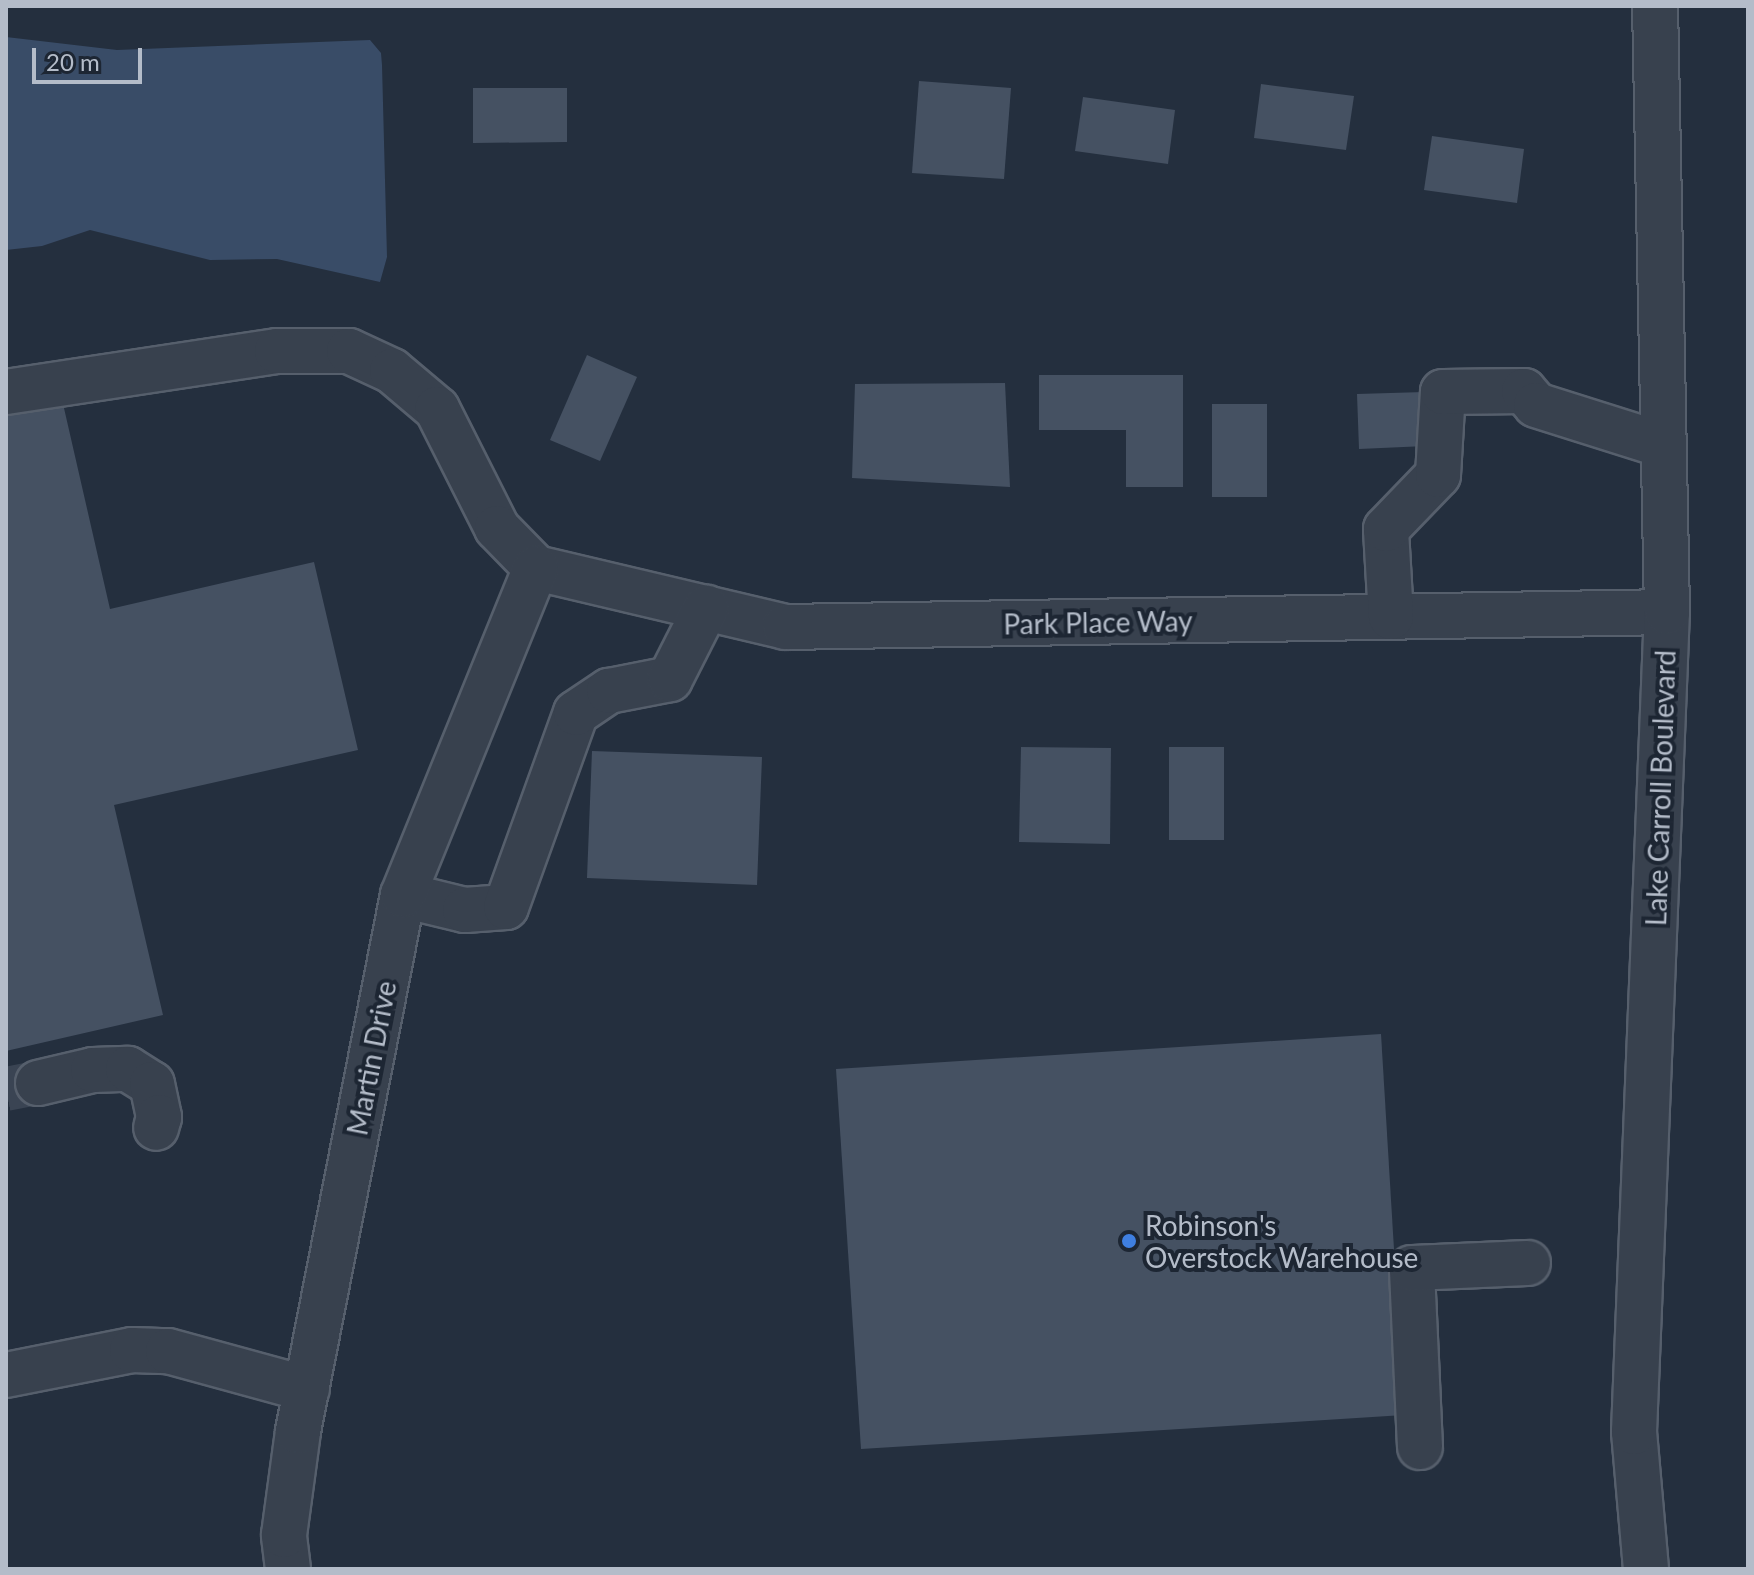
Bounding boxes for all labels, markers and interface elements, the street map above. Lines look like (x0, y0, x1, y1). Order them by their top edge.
scale bar (36, 32, 146, 82)
text: 20 m (46, 47, 100, 76)
street label: Park Place Way (1003, 604, 1193, 640)
street label: Lake Carroll Boulevard (1638, 649, 1682, 927)
street label: Martin Drive (340, 978, 402, 1138)
place label: Robinson's Overstock Warehouse (1145, 1208, 1419, 1274)
marker: Robinson's Overstock Warehouse (1120, 1232, 1138, 1250)

